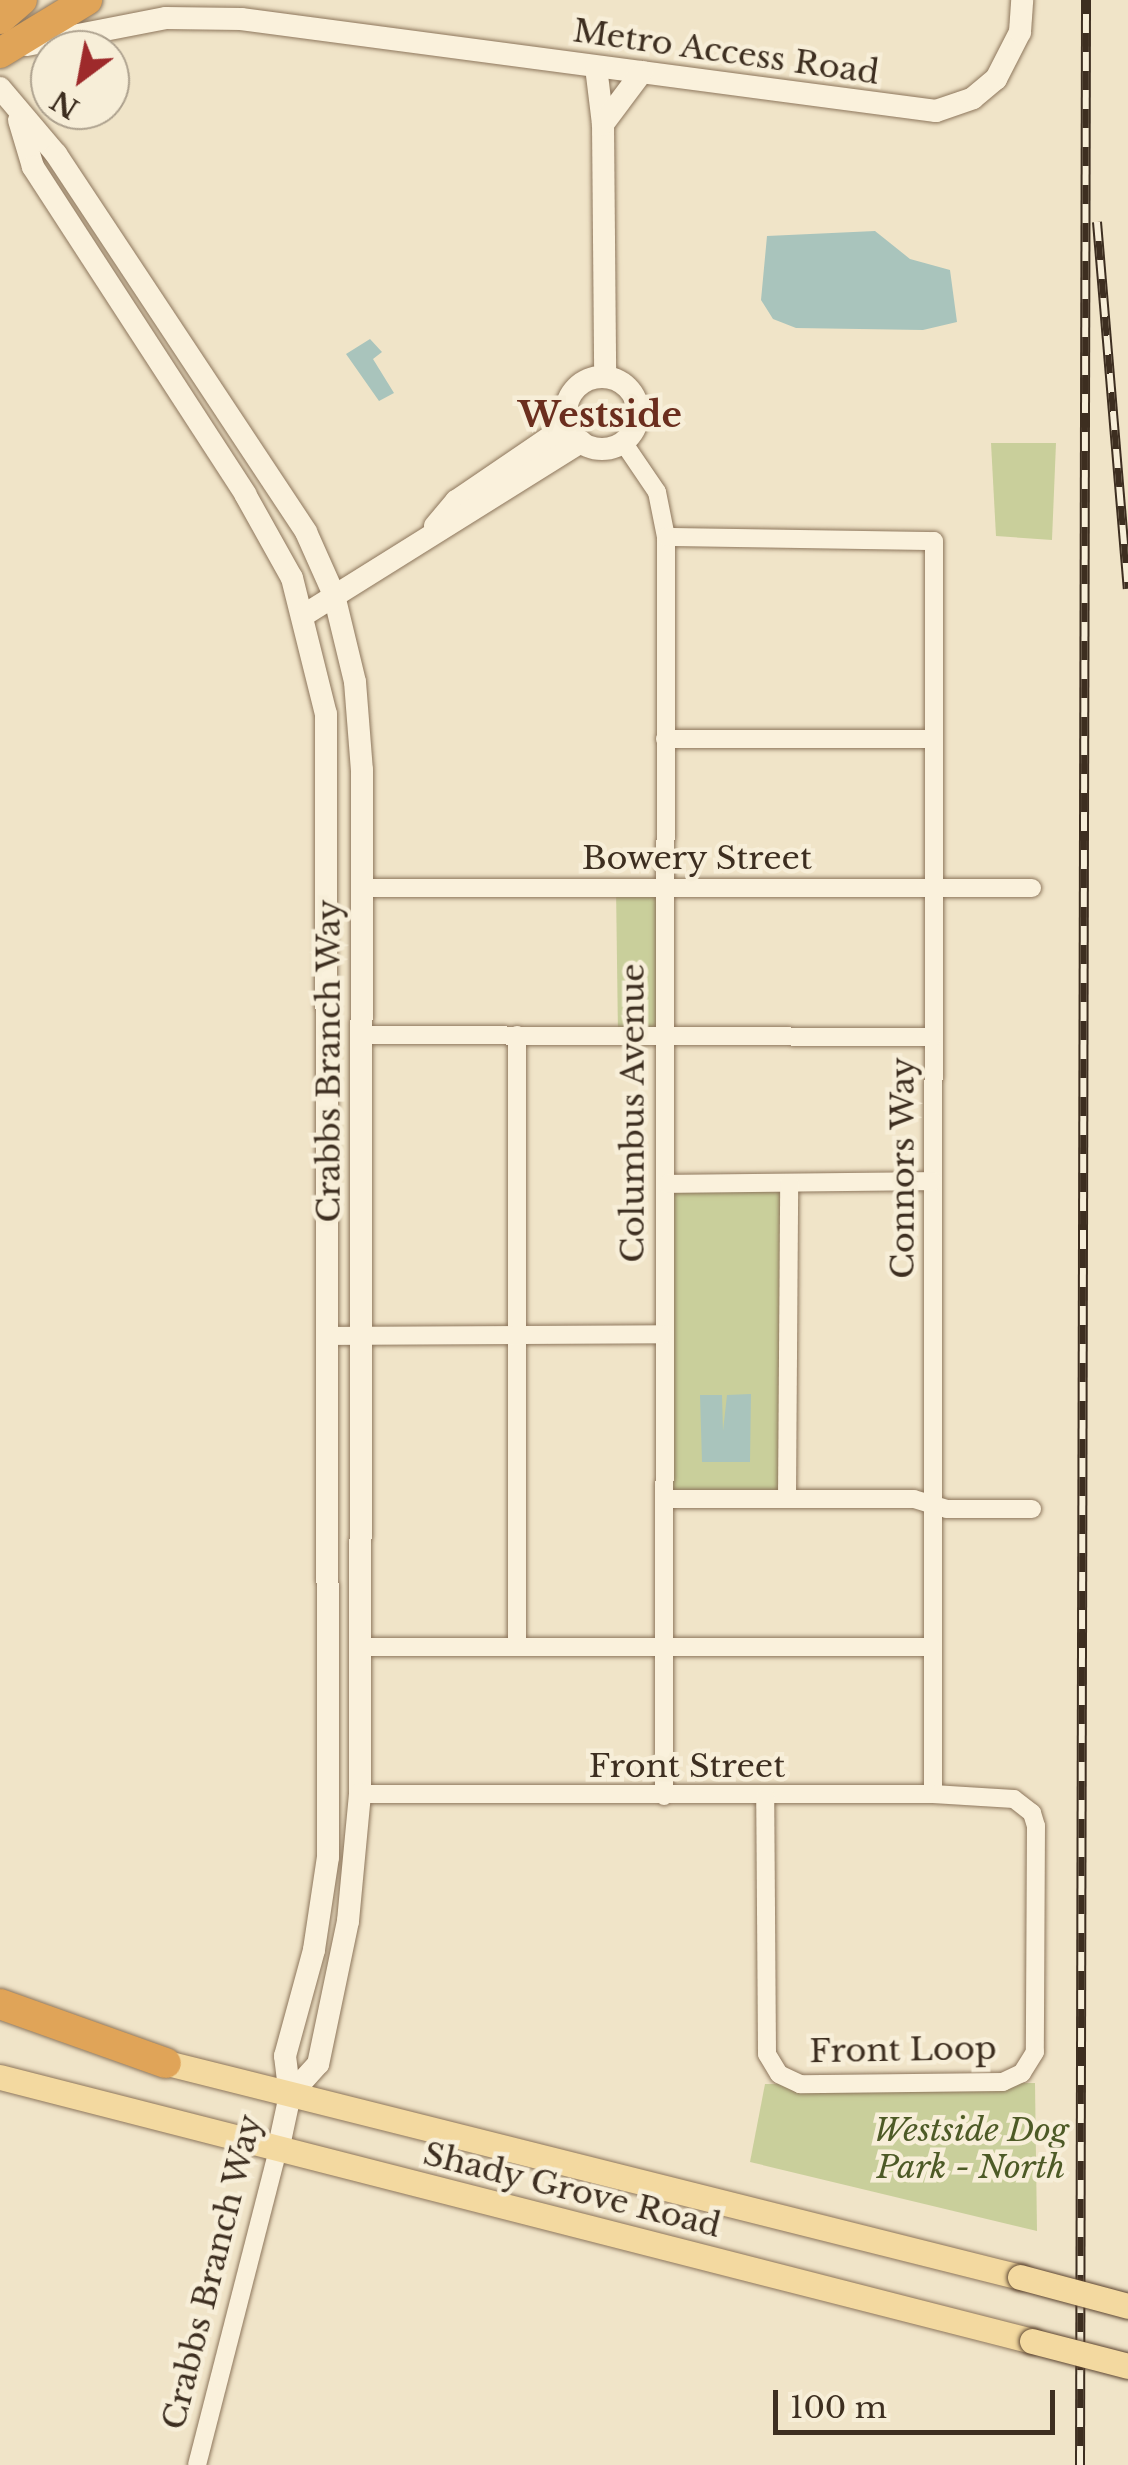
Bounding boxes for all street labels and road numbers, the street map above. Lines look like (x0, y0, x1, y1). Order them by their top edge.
street label: Metro Access Road (570, 11, 882, 93)
street label: Bowery Street (581, 839, 813, 877)
street label: Crabbs Branch Way (310, 899, 348, 1223)
street label: Columbus Avenue (614, 963, 652, 1263)
street label: Connors Way (884, 1057, 922, 1279)
street label: Front Street (589, 1747, 785, 1785)
street label: Front Loop (809, 2029, 997, 2071)
street label: Crabbs Branch Way (154, 2110, 270, 2434)
street label: Shady Grove Road (419, 2134, 725, 2246)

